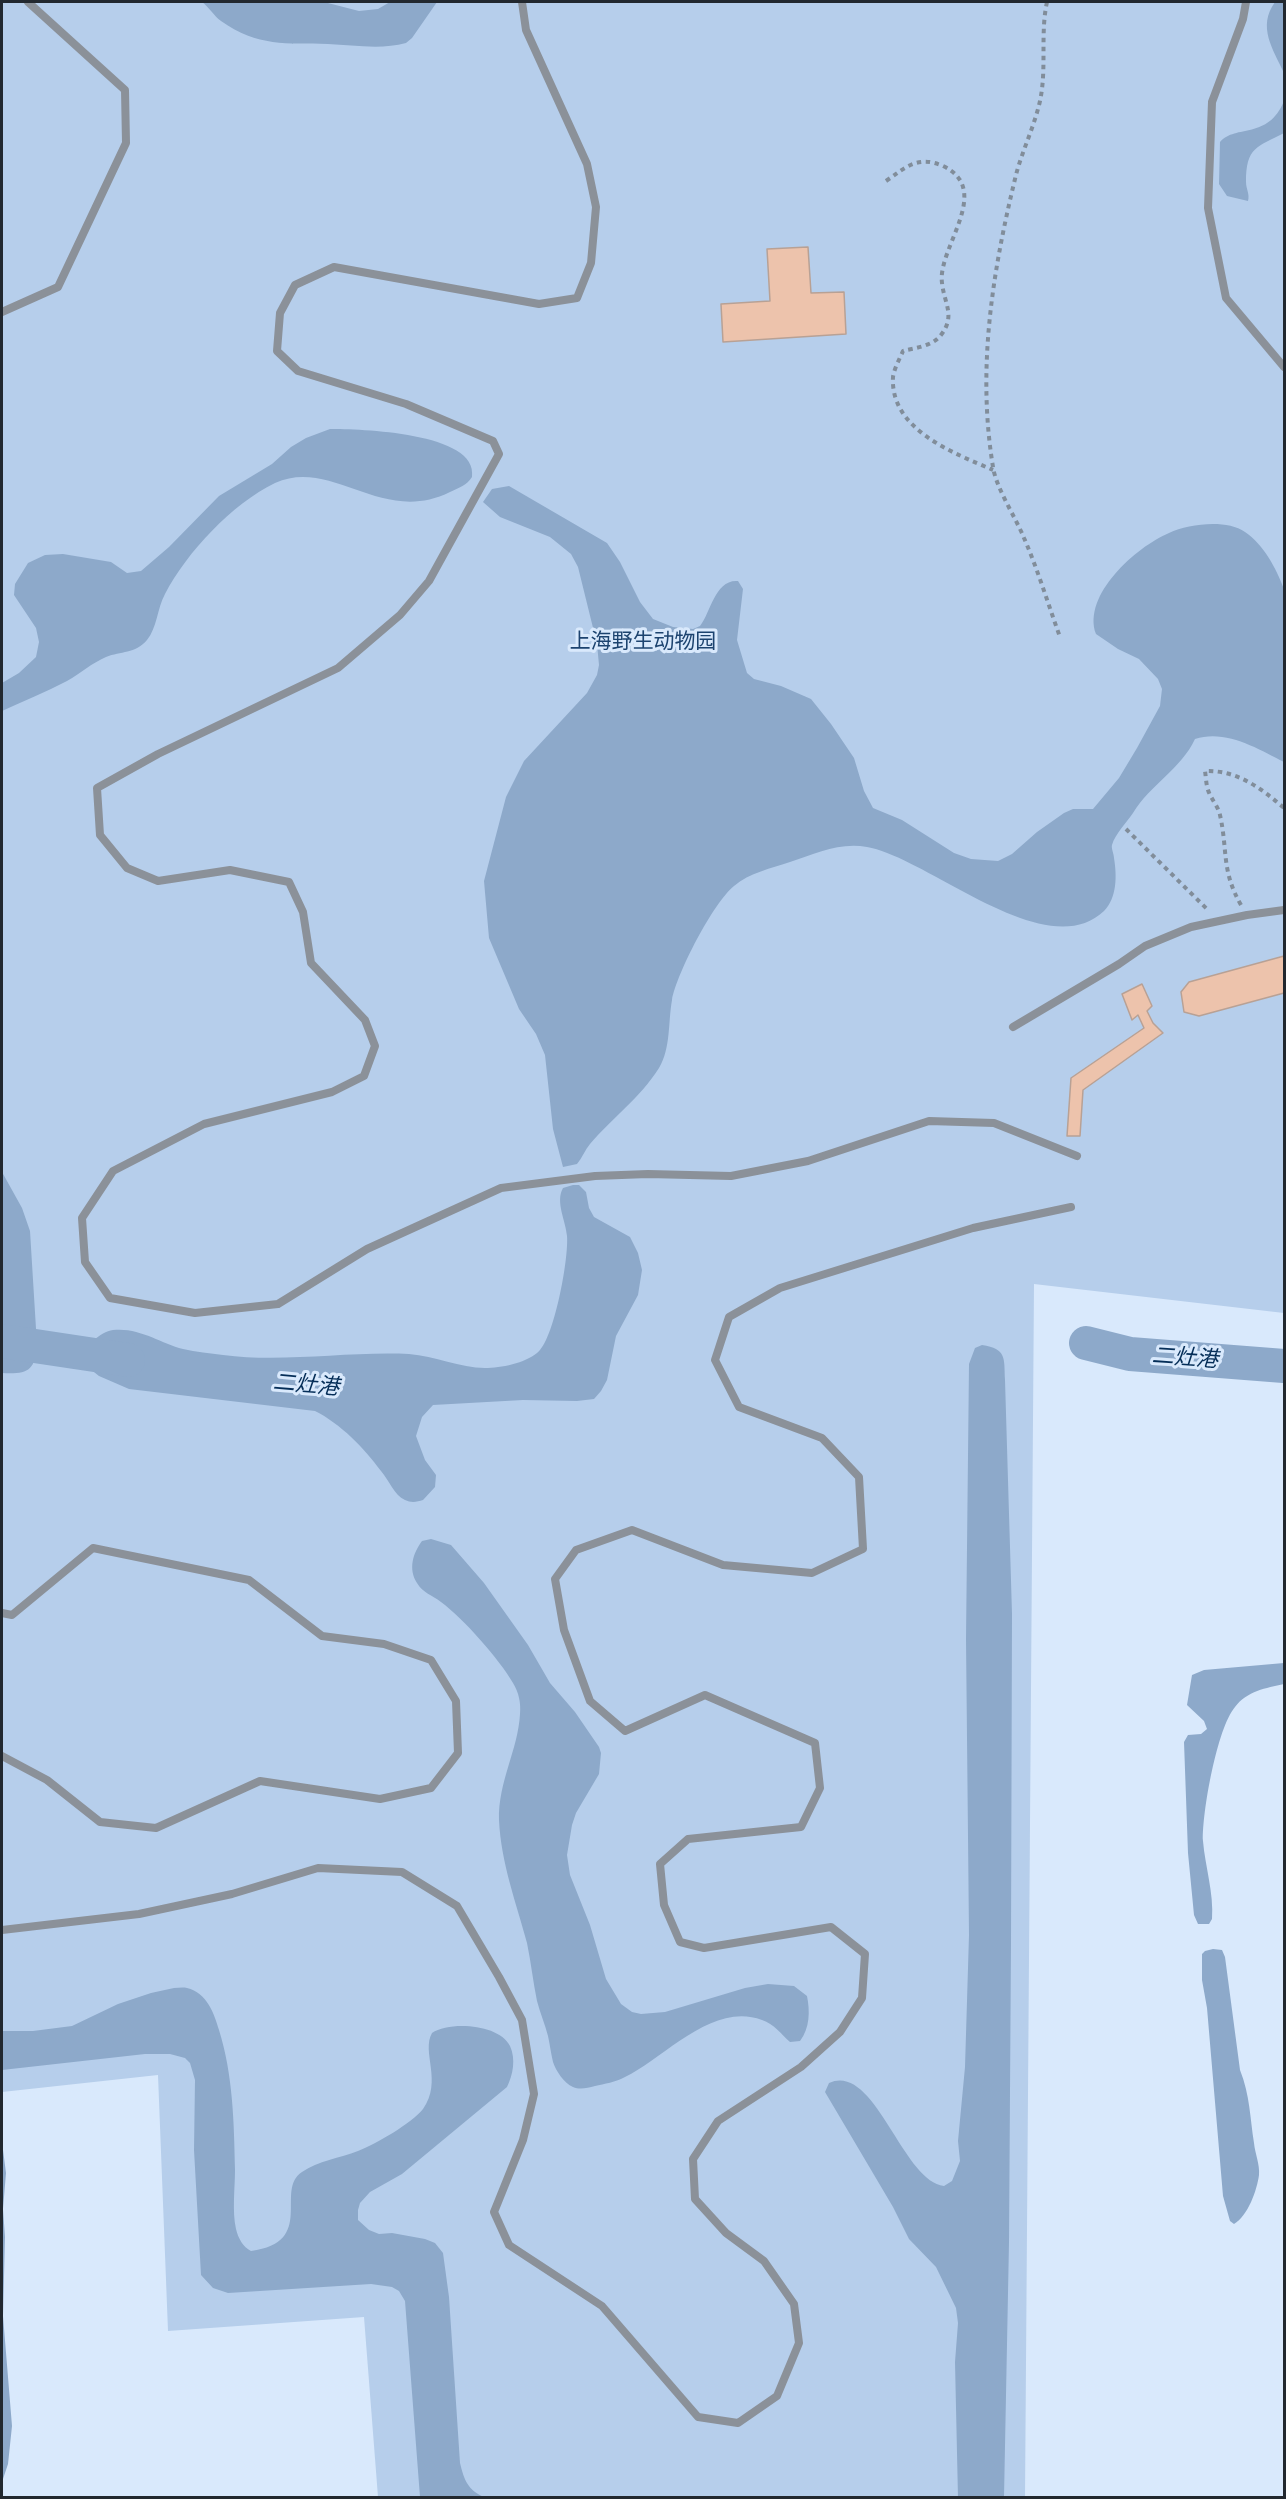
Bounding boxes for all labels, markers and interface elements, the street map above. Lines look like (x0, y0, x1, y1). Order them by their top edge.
park label: 上海野生动物园 (570, 629, 716, 655)
water label: 二灶港 (1151, 1343, 1219, 1373)
water label: 二灶港 (272, 1369, 340, 1401)

